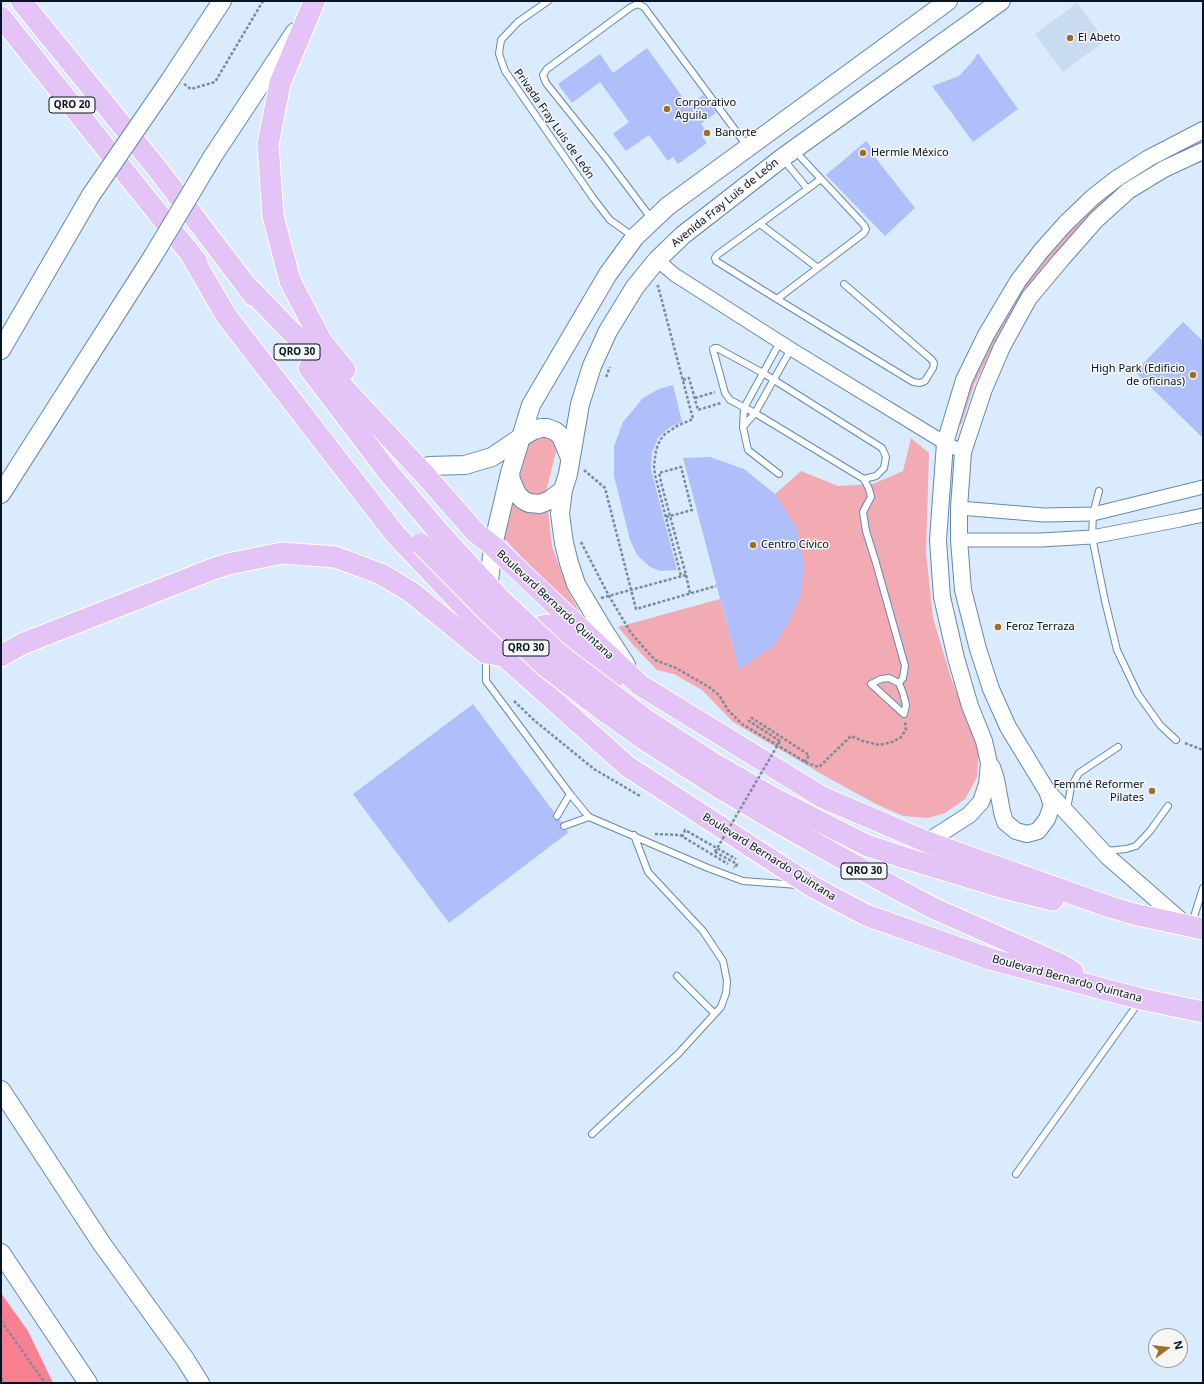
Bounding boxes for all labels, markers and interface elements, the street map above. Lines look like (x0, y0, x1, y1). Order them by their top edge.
place label: El Abeto (1078, 31, 1120, 45)
marker: El Abeto (1065, 33, 1075, 43)
street label: Privada Fray Luis de León (511, 67, 597, 181)
place label: Corporativo Aguila (675, 96, 736, 122)
road number: QRO 20 (49, 97, 95, 113)
marker: Corporativo Aguila (662, 104, 672, 114)
place label: Banorte (715, 126, 756, 140)
marker: Banorte (702, 128, 712, 138)
place label: Hermle México (871, 146, 949, 160)
marker: Hermle México (858, 148, 868, 158)
street label: Avenida Fray Luis de León (669, 156, 781, 250)
road number: QRO 30 (274, 344, 320, 360)
place label: High Park (Edificio de oficinas) (1091, 362, 1185, 388)
marker: High Park (Edificio de oficinas) (1188, 370, 1198, 380)
place label: Centro Cívico (761, 538, 829, 552)
marker: Centro Cívico (748, 540, 758, 550)
street label: Boulevard Bernardo Quintana (494, 547, 616, 663)
place label: Feroz Terraza (1006, 620, 1075, 634)
marker: Feroz Terraza (993, 622, 1003, 632)
road number: QRO 30 (503, 640, 549, 656)
place label: Femmé Reformer Pilates (1053, 778, 1144, 804)
marker: Femmé Reformer Pilates (1147, 786, 1157, 796)
street label: Boulevard Bernardo Quintana (700, 810, 838, 904)
road number: QRO 30 (841, 863, 887, 879)
street label: Boulevard Bernardo Quintana (991, 953, 1143, 1005)
north arrow (1148, 1328, 1188, 1368)
text: N (1171, 1339, 1188, 1351)

